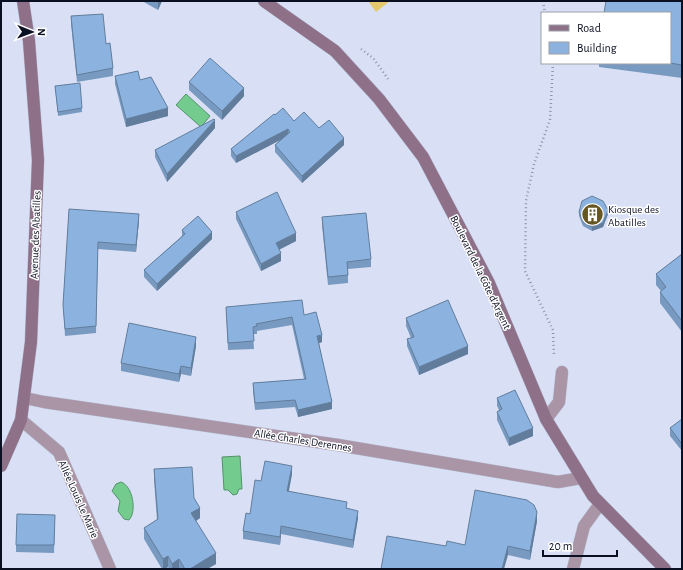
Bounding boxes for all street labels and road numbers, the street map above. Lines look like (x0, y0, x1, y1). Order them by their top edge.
street label: Avenue des Abatilles (28, 191, 43, 279)
street label: Boulevard de la Côte d'Argent (448, 214, 513, 331)
street label: Allée Charles Derennes (253, 427, 352, 454)
street label: Allée Louis Le Marie (56, 459, 101, 540)

